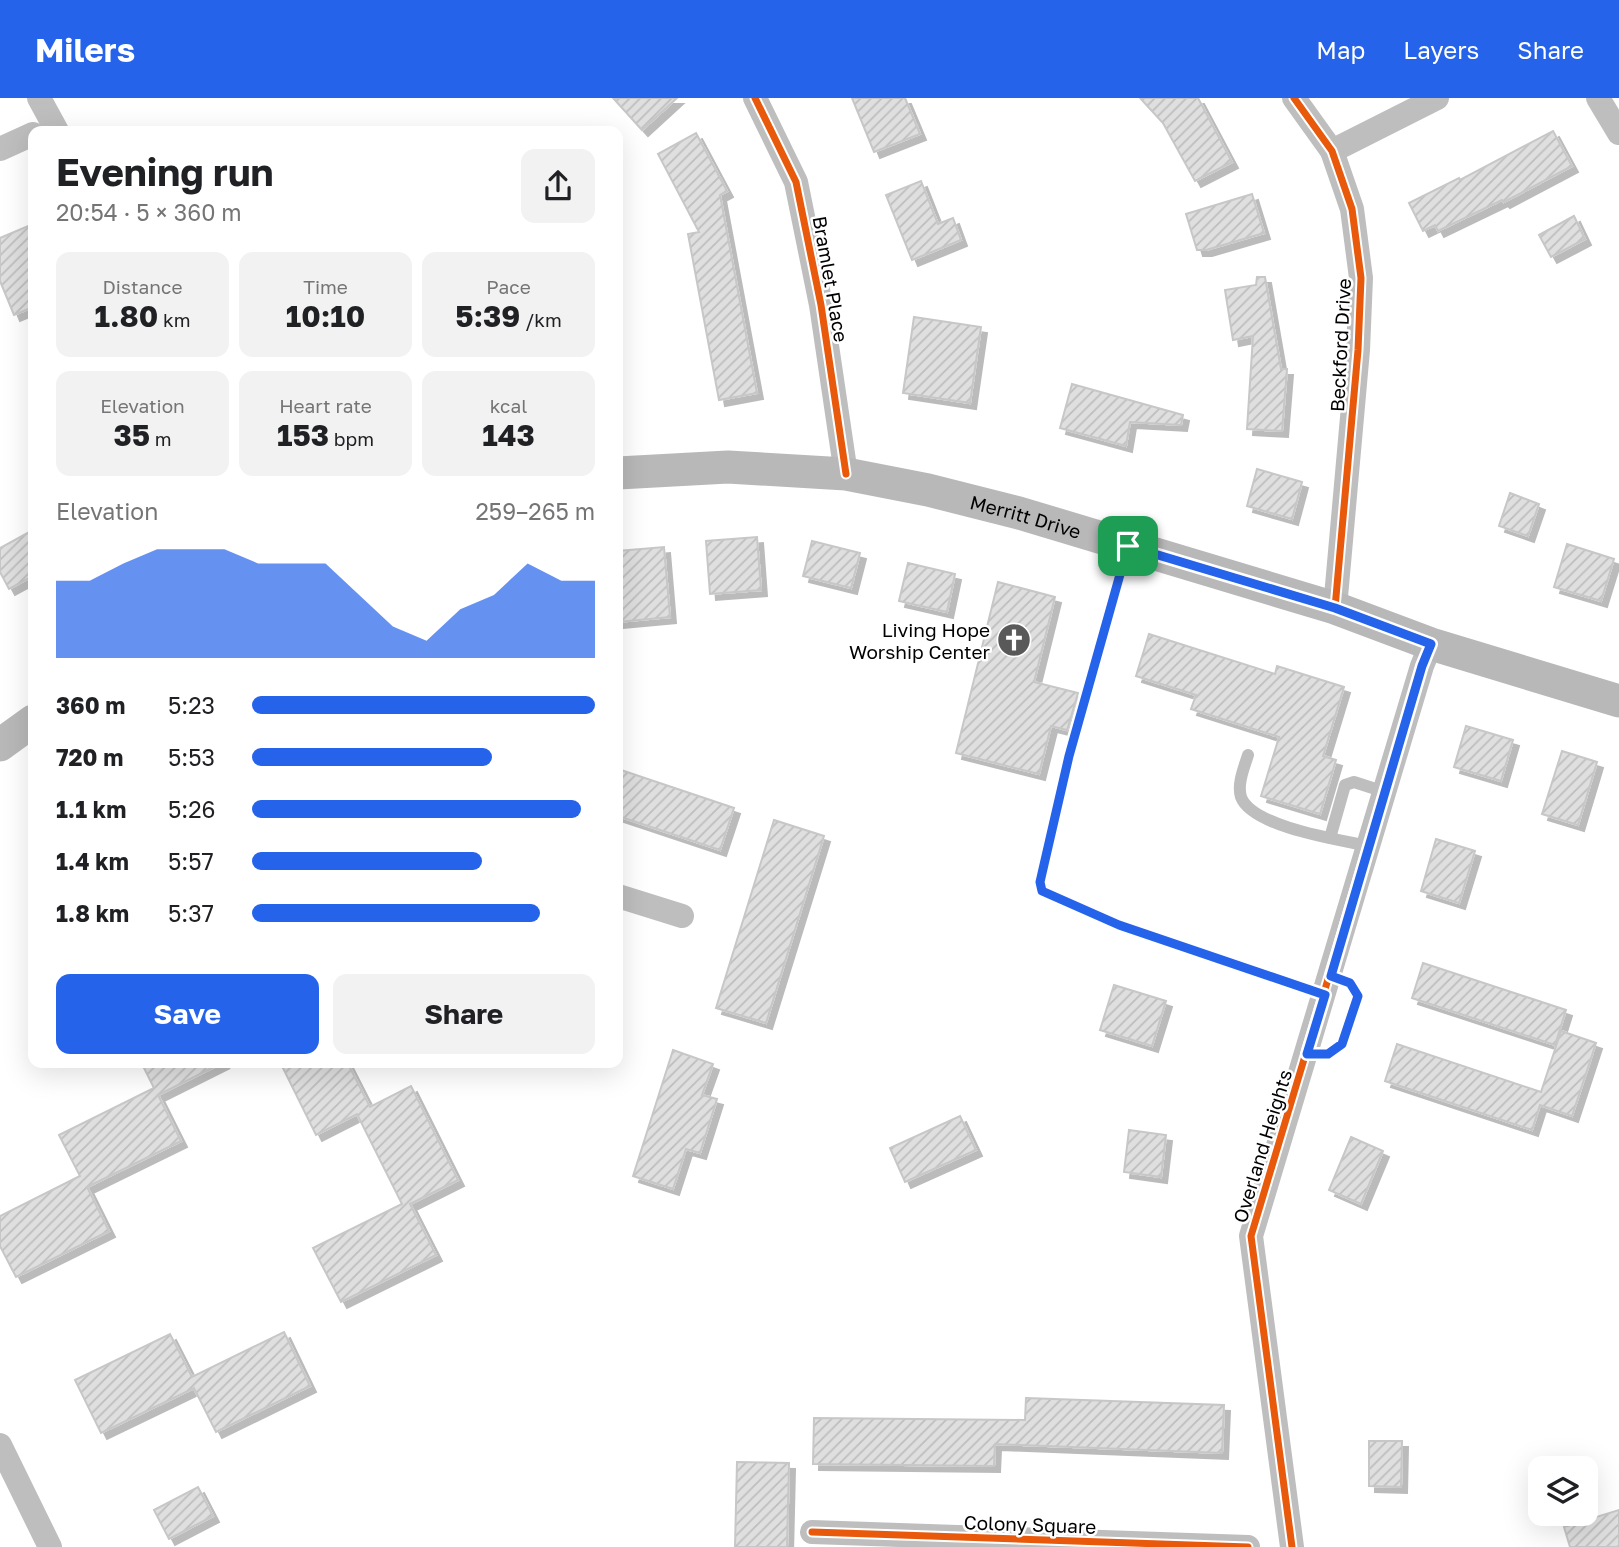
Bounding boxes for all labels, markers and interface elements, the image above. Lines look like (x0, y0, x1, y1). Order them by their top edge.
text: Milers (35, 30, 135, 69)
text: Map (1316, 35, 1365, 64)
text: Layers (1403, 35, 1479, 64)
text: Share (1517, 35, 1584, 64)
text: Evening run (56, 149, 274, 194)
button: share (521, 149, 595, 223)
text: 20:54 · 5 × 360 m (56, 198, 242, 226)
street label: Bramlet Place (809, 214, 853, 344)
text: Distance (103, 275, 182, 298)
text: Time (303, 275, 348, 298)
text: Pace (486, 275, 531, 298)
street label: Beckford Drive (1325, 278, 1355, 412)
text: 1.80 (94, 298, 158, 334)
text: 10:10 (286, 298, 365, 334)
text: 5:39 (455, 298, 520, 334)
text: km (158, 308, 191, 331)
text: /km (520, 308, 562, 331)
text: Elevation (100, 394, 185, 417)
text: Heart rate (279, 394, 372, 417)
text: kcal (490, 394, 527, 417)
text: 35 (113, 417, 150, 453)
text: 153 (277, 417, 329, 453)
text: 143 (482, 417, 535, 453)
text: m (150, 427, 172, 450)
text: bpm (329, 427, 374, 450)
street label: Merritt Drive (968, 490, 1084, 543)
text: Elevation (56, 497, 158, 525)
text: 259–265 m (476, 497, 595, 525)
pin (1098, 516, 1158, 576)
icon: arrive (1109, 527, 1147, 565)
place label: Living Hope Worship Center (849, 618, 991, 663)
church icon: Living Hope Worship Center (995, 621, 1033, 659)
text: 360 m (56, 691, 125, 719)
text: 5:23 (168, 691, 215, 719)
text: 720 m (56, 743, 123, 771)
text: 5:53 (168, 743, 215, 771)
text: 1.1 km (56, 795, 126, 823)
text: 5:26 (168, 795, 216, 823)
text: 1.4 km (56, 847, 129, 875)
text: 5:57 (168, 847, 214, 875)
text: 1.8 km (56, 899, 129, 927)
text: 5:37 (168, 899, 214, 927)
button: Save (56, 974, 319, 1054)
button: Share (333, 974, 595, 1054)
street label: Overland Heights (1228, 1067, 1296, 1225)
map controls (1528, 1456, 1598, 1526)
button: layers (1528, 1456, 1598, 1526)
street label: Colony Square (963, 1510, 1097, 1538)

